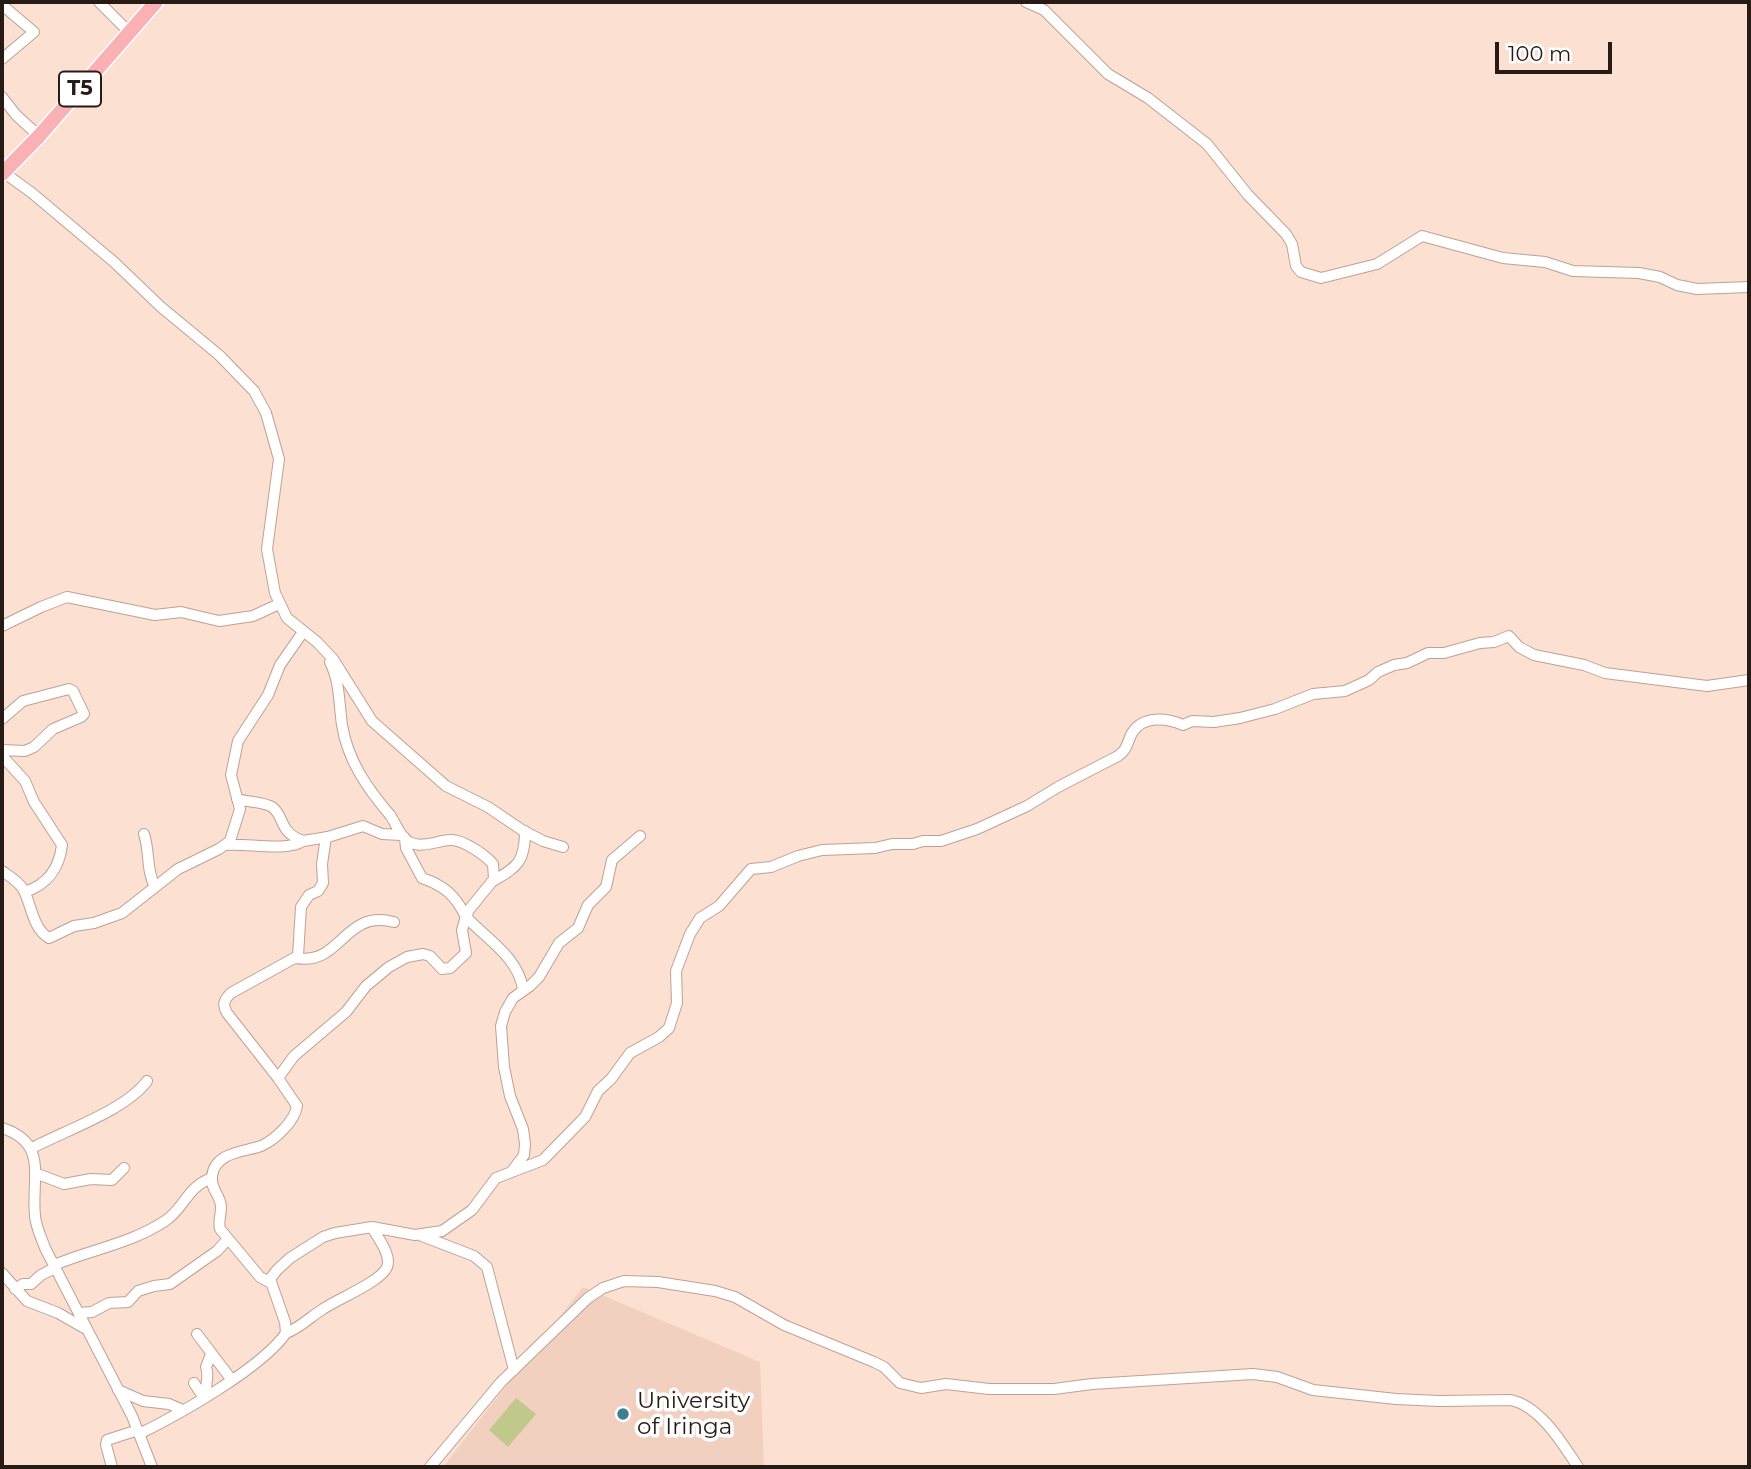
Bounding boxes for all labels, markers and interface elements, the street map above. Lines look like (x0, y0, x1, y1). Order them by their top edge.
scale bar (1499, 28, 1616, 72)
text: 100 m (1508, 41, 1571, 66)
road number: T5 (59, 72, 101, 106)
place label: University of Iringa (637, 1387, 750, 1441)
marker: University of Iringa (615, 1406, 631, 1422)

